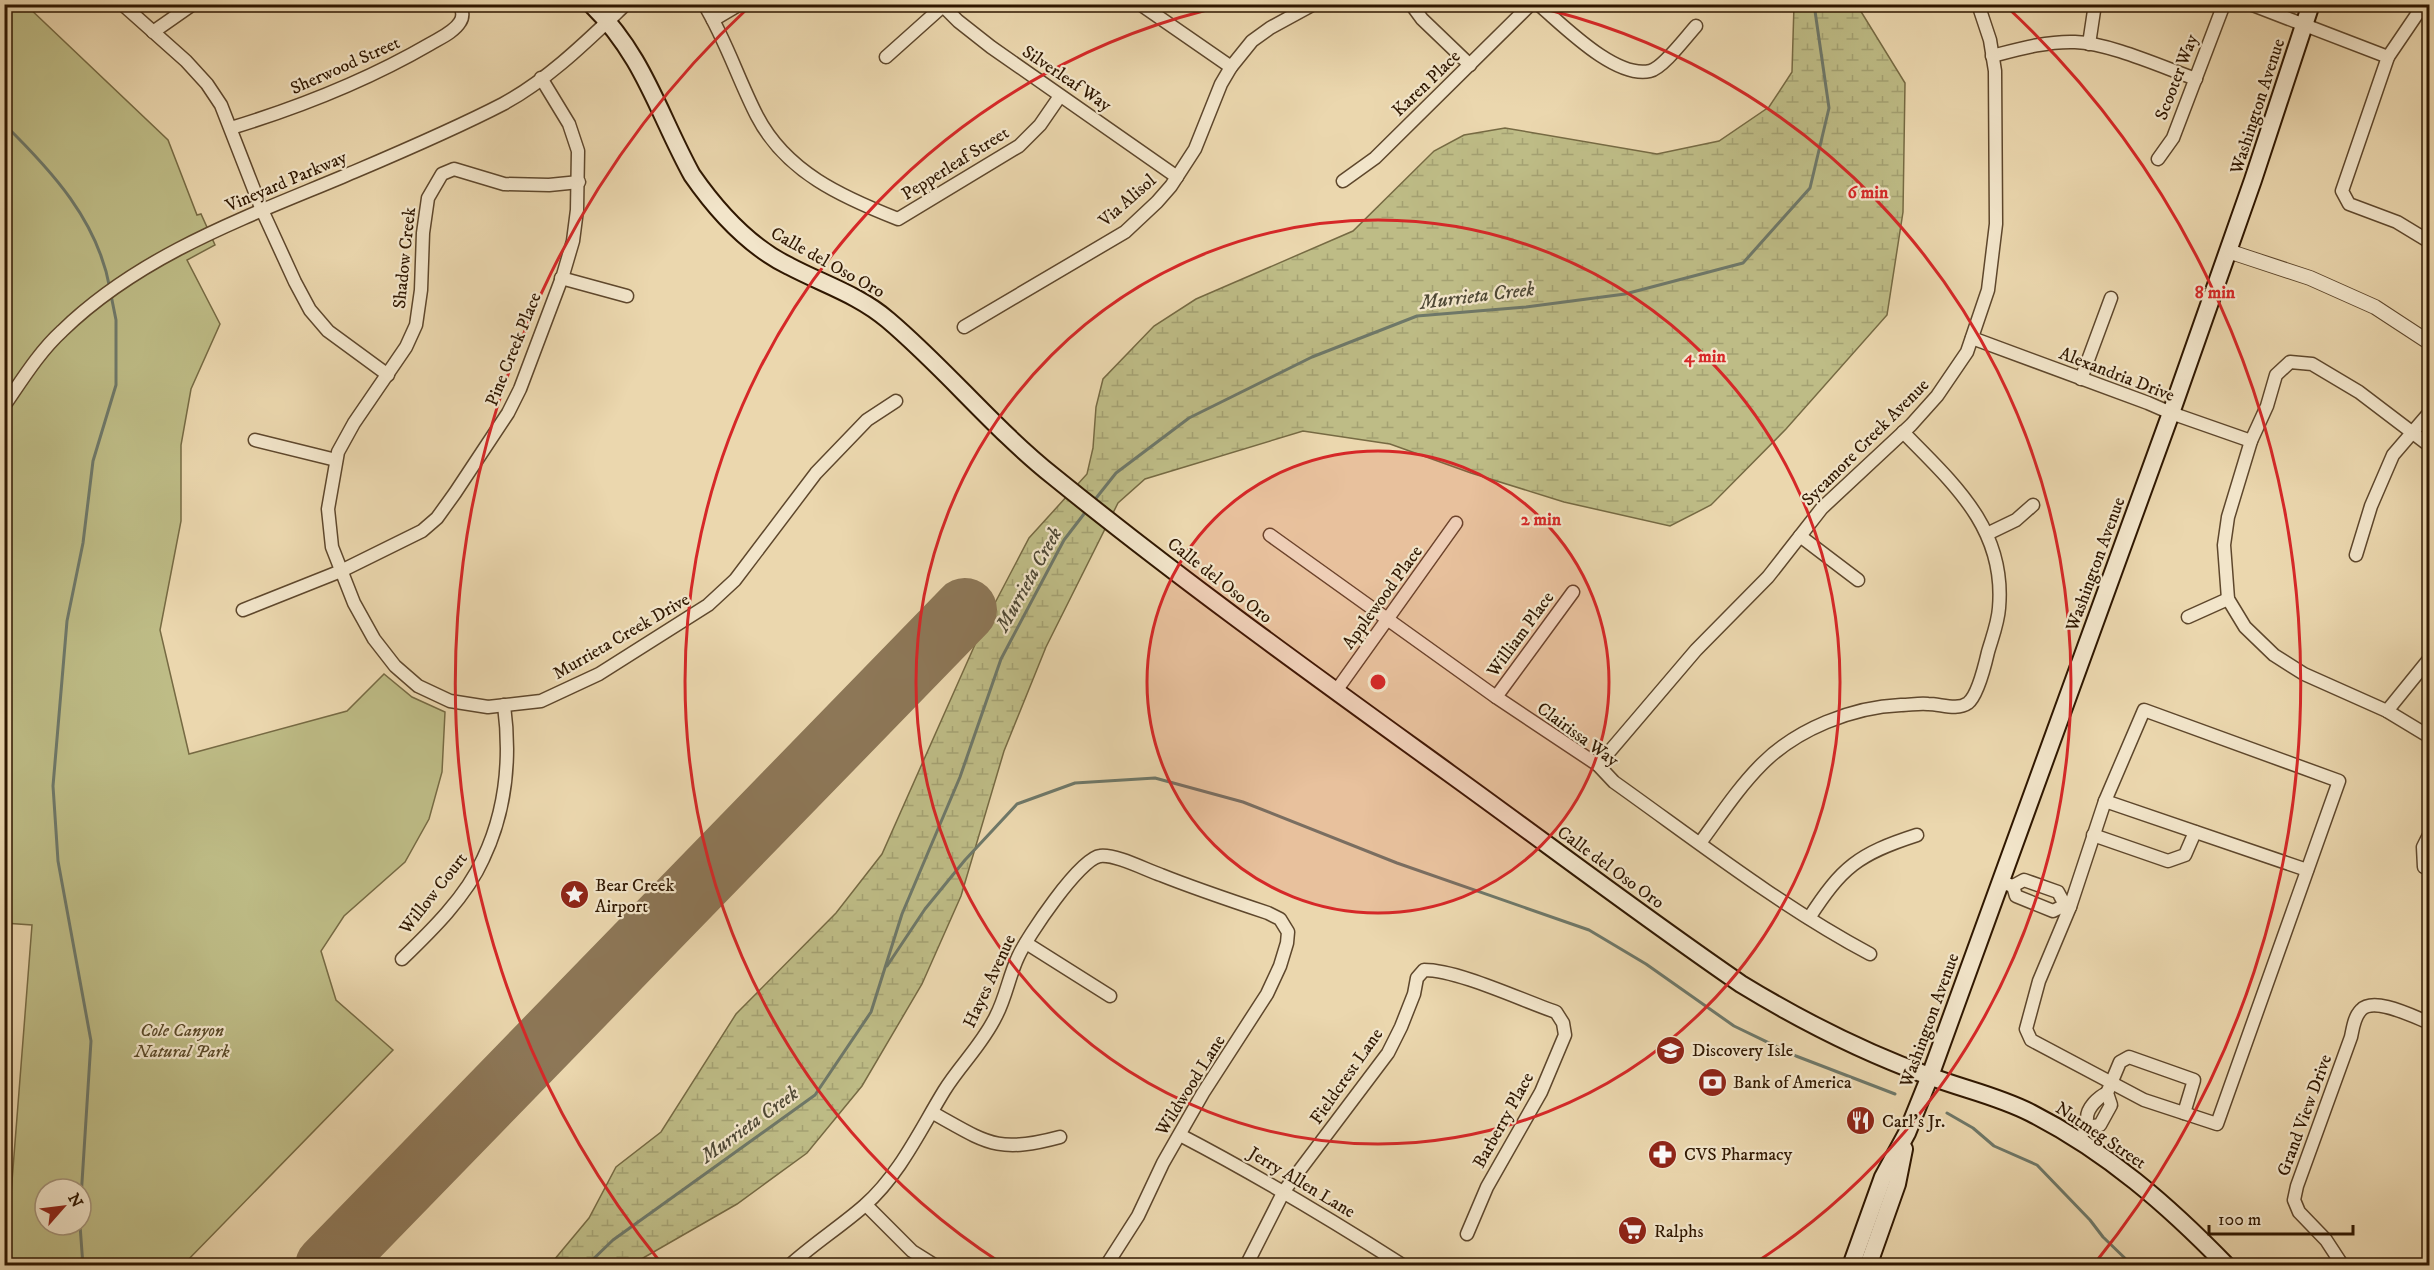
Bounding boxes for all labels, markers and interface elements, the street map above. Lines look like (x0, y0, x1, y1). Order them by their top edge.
street label: Scooter Way (2151, 31, 2203, 123)
street label: Sherwood Street (287, 32, 404, 100)
street label: Washington Avenue (2225, 36, 2290, 178)
street label: Silverleaf Way (1018, 41, 1116, 117)
street label: Karen Place (1388, 46, 1465, 122)
street label: Pepperleaf Street (898, 122, 1013, 206)
street label: Vineyard Parkway (222, 146, 351, 218)
street label: Via Alisol (1094, 169, 1161, 232)
text: 6 min (1848, 182, 1889, 204)
street label: Shadow Creek (389, 206, 421, 310)
street label: Calle del Oso Oro (767, 222, 889, 303)
water label: Murrieta Creek (1417, 277, 1536, 316)
text: 8 min (2195, 282, 2236, 304)
street label: Pine Creek Place (481, 289, 547, 409)
street label: Alexandria Drive (2056, 343, 2178, 407)
text: 4 min (1683, 346, 1726, 368)
street label: Sycamore Creek Avenue (1797, 374, 1934, 511)
street label: Washington Avenue (2061, 494, 2130, 635)
text: 2 min (1521, 509, 1562, 531)
water label: Murrieta Creek (990, 523, 1068, 638)
street label: Calle del Oso Oro (1163, 533, 1276, 629)
street label: Applewood Place (1338, 541, 1428, 654)
street label: William Place (1482, 588, 1559, 682)
street label: Murrieta Creek Drive (549, 589, 694, 685)
centre of rings (1368, 672, 1388, 692)
street label: Clairissa Way (1532, 698, 1623, 772)
street label: Calle del Oso Oro (1553, 822, 1668, 914)
street label: Willow Court (394, 848, 473, 940)
place label: Bear Creek Airport (595, 875, 675, 918)
place icon: Bear Creek Airport (558, 879, 590, 911)
street label: Hayes Avenue (959, 931, 1021, 1032)
street label: Washington Avenue (1895, 950, 1964, 1091)
park label: Cole Canyon Natural Park (134, 1020, 230, 1063)
street label: Fieldcrest Lane (1306, 1024, 1388, 1129)
street label: Wildwood Lane (1151, 1031, 1231, 1141)
school or university icon: Discovery Isle (1655, 1034, 1687, 1066)
place label: Discovery Isle (1692, 1040, 1793, 1062)
street label: Grand View Drive (2273, 1051, 2337, 1179)
bank icon: Bank of America (1696, 1066, 1728, 1098)
street label: Barberry Place (1469, 1069, 1539, 1172)
place label: Bank of America (1733, 1072, 1852, 1094)
water label: Murrieta Creek (694, 1081, 804, 1170)
street label: Nutmeg Street (2051, 1097, 2150, 1174)
restaurant icon: Carl's Jr. (1845, 1105, 1877, 1137)
place label: Carl's Jr. (1882, 1111, 1945, 1133)
pharmacy icon: CVS Pharmacy (1647, 1138, 1679, 1170)
street label: Jerry Allen Lane (1242, 1141, 1359, 1223)
place label: CVS Pharmacy (1684, 1144, 1793, 1166)
north arrow (33, 1177, 93, 1237)
text: N (63, 1190, 87, 1211)
scale bar (2209, 1198, 2353, 1236)
text: 100 m (2218, 1209, 2261, 1231)
supermarket icon: Ralphs (1617, 1215, 1649, 1247)
place label: Ralphs (1654, 1221, 1703, 1243)

